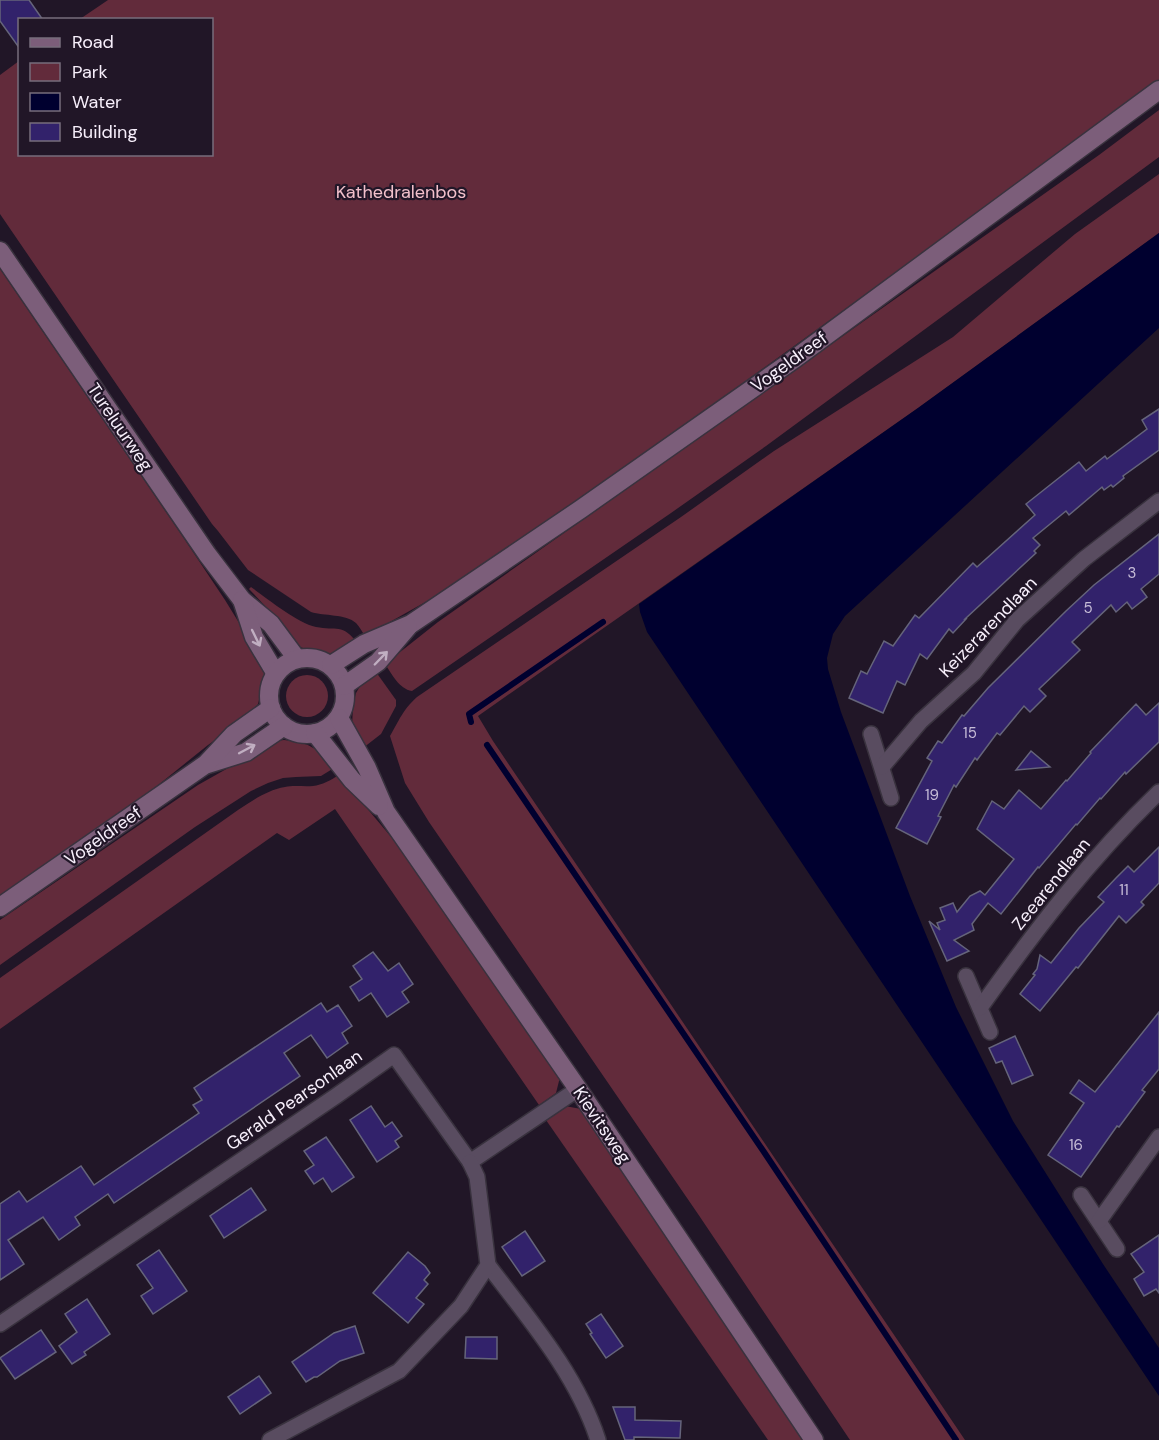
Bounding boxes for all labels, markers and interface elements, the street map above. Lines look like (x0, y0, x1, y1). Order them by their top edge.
legend (18, 18, 213, 156)
text: Road (72, 30, 114, 54)
text: Park (72, 60, 108, 84)
text: Water (72, 90, 122, 114)
text: Building (72, 120, 137, 144)
park label: Kathedralenbos (336, 180, 466, 204)
street label: Vogeldreef (746, 326, 832, 398)
street label: Tureluurweg (82, 378, 158, 476)
house number: 3 (1128, 563, 1136, 583)
street label: Keizerarendlaan (934, 571, 1042, 683)
house number: 5 (1083, 598, 1093, 618)
one-way arrow (250, 629, 262, 647)
one-way arrow (373, 651, 388, 666)
house number: 15 (963, 723, 977, 743)
one-way arrow (238, 743, 256, 755)
house number: 19 (925, 785, 939, 805)
street label: Vogeldreef (60, 801, 146, 871)
street label: Zeearendlaan (1006, 833, 1096, 935)
house number: 11 (1119, 880, 1129, 900)
street label: Gerald Pearsonlaan (221, 1044, 367, 1156)
street label: Kievitsweg (567, 1082, 637, 1168)
house number: 16 (1069, 1135, 1083, 1155)

